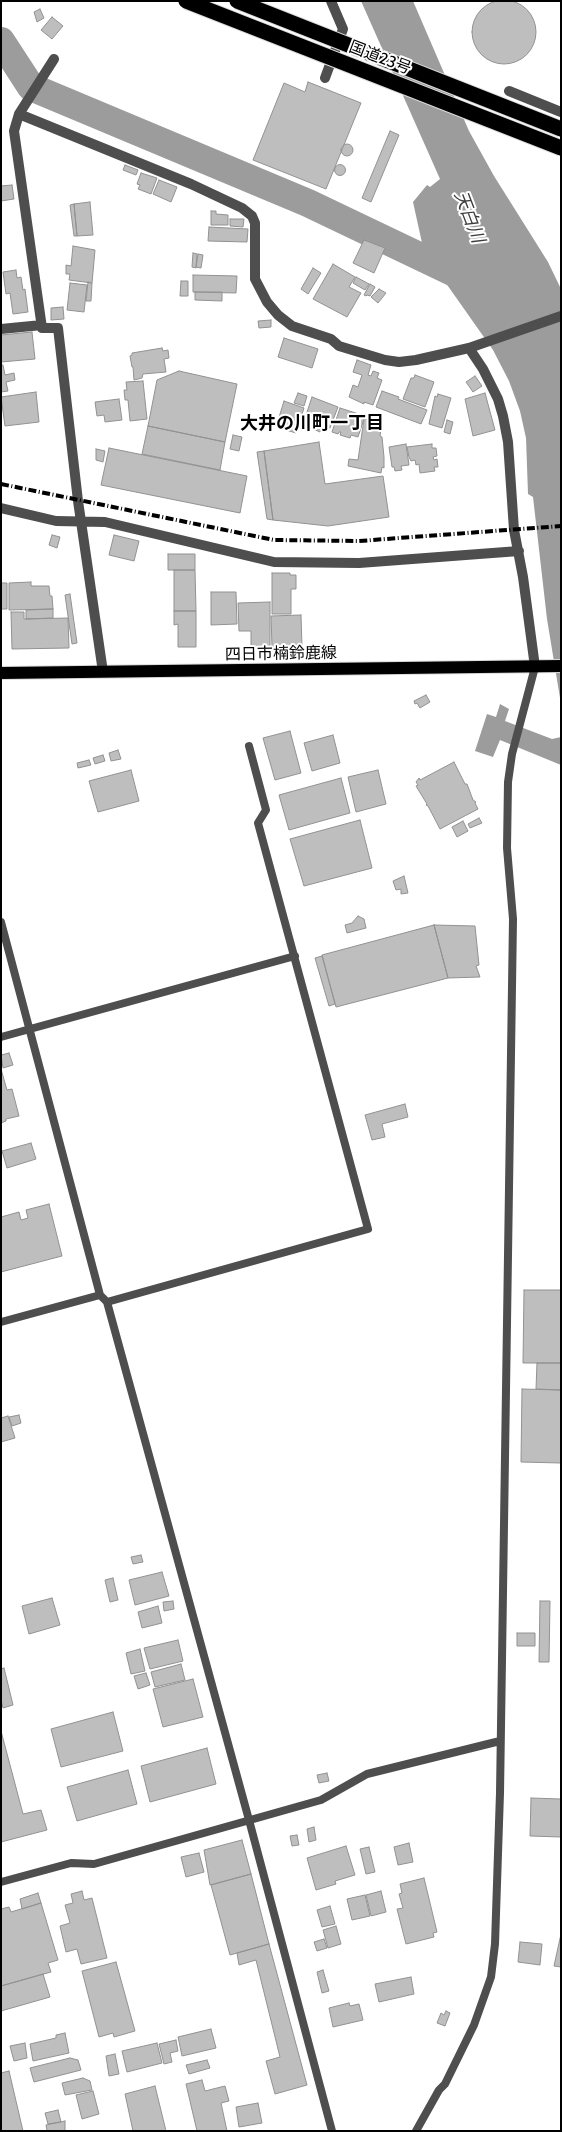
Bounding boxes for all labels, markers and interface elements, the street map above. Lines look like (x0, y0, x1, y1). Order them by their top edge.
street label: 国道23号 (346, 37, 414, 79)
water label: 天白川 (449, 188, 489, 246)
district label: 大井の川町一丁目 (240, 413, 384, 435)
street label: 四日市楠鈴鹿線 (225, 643, 337, 665)

